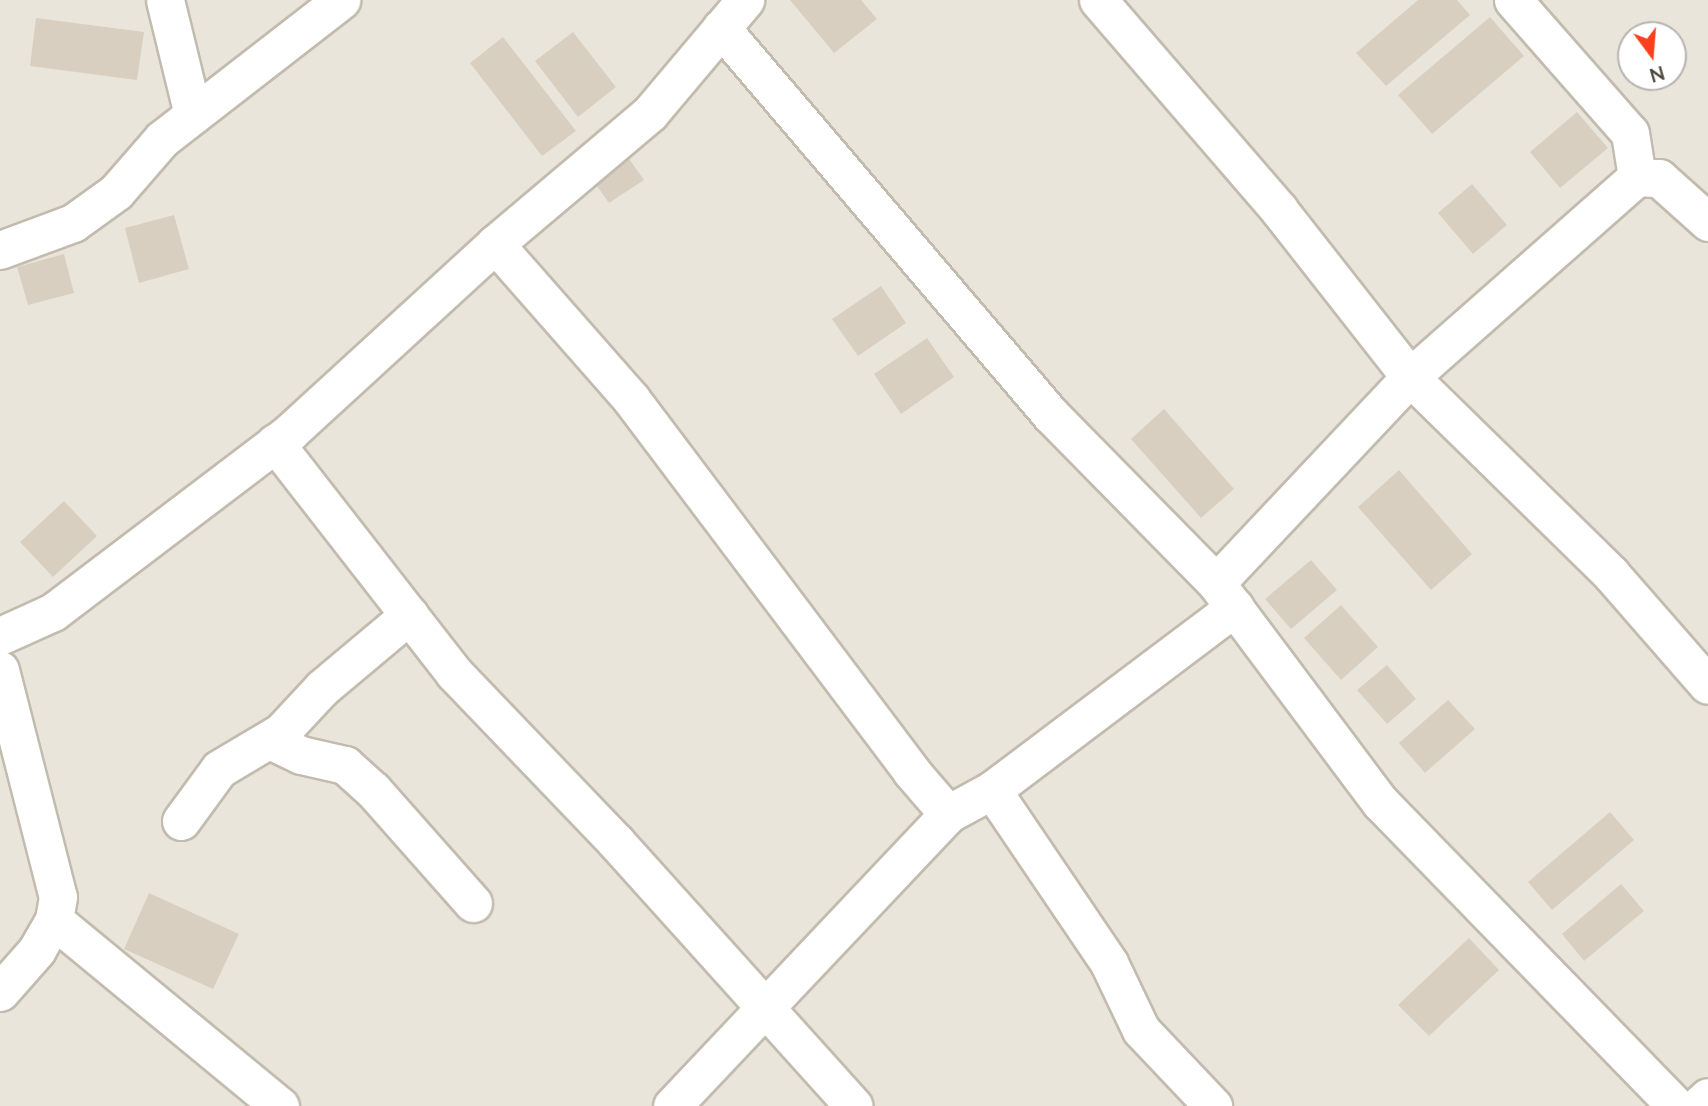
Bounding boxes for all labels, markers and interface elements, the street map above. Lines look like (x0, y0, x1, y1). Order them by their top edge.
north arrow (1617, 21, 1687, 91)
text: N (1647, 62, 1668, 88)

